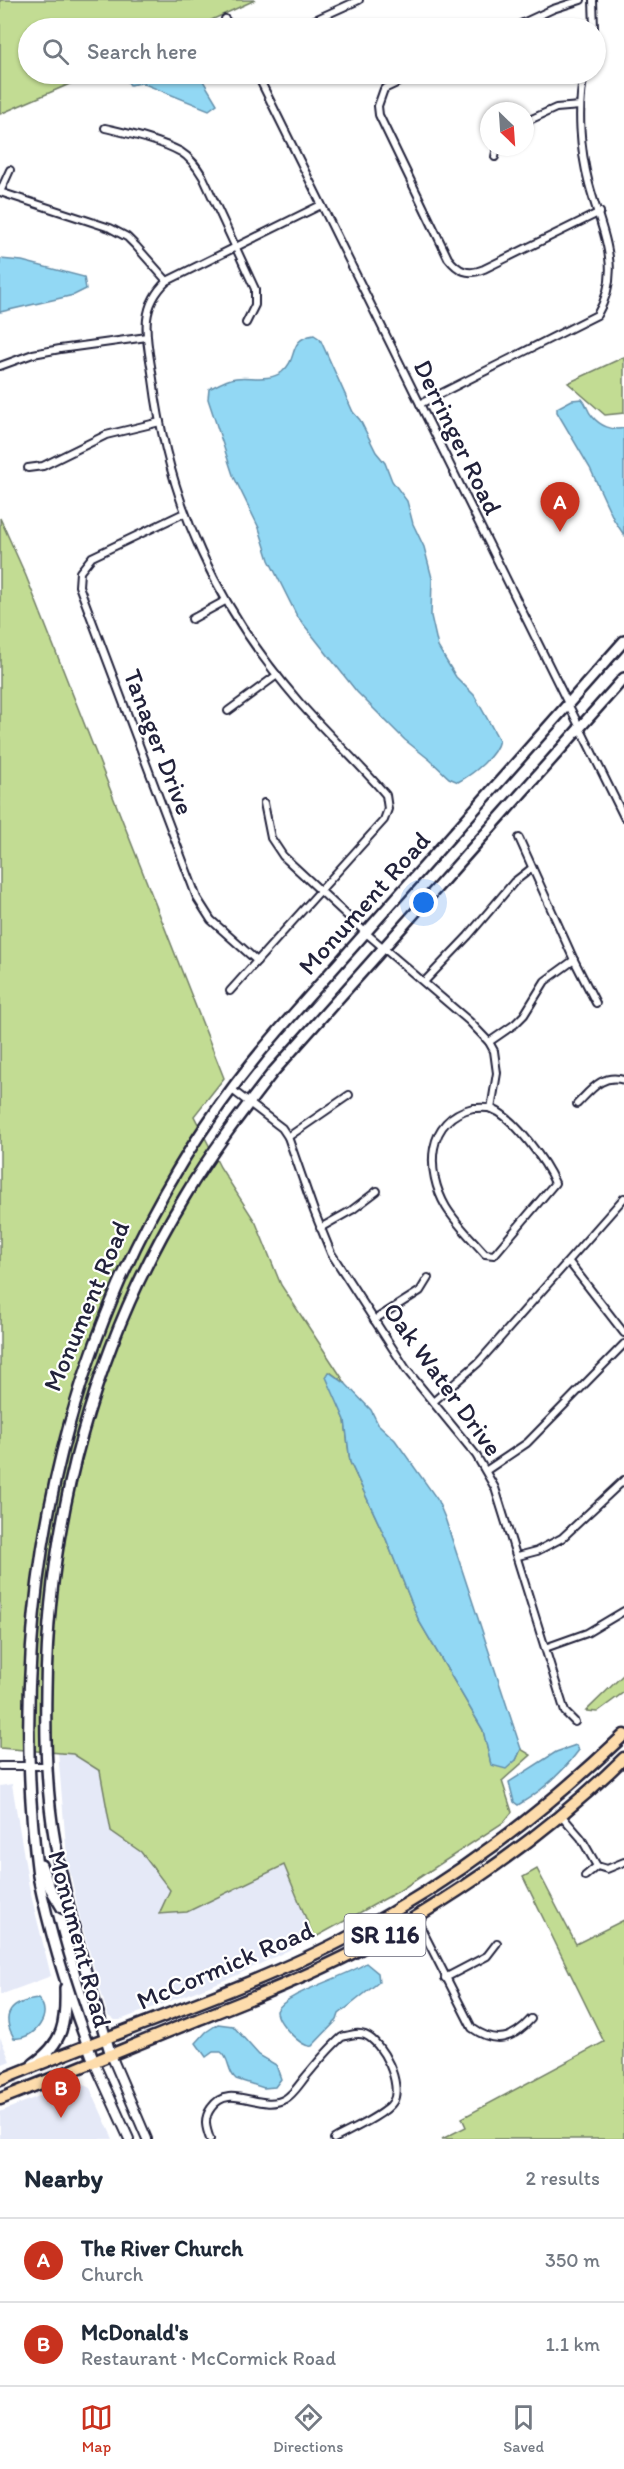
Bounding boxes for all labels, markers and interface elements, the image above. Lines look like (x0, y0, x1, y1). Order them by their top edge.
search box (18, 18, 606, 84)
icon: search (39, 35, 72, 68)
text: Search here (87, 38, 197, 65)
north arrow (480, 102, 534, 156)
street label: Derringer Road (407, 354, 509, 520)
pin: A (540, 482, 580, 532)
street label: Tanager Drive (117, 665, 201, 819)
street label: Monument Road (291, 825, 437, 981)
your location (409, 888, 438, 917)
street label: Monument Road (36, 1216, 136, 1396)
street label: Oak Water Drive (376, 1296, 510, 1462)
street label: Monument Road (41, 1847, 119, 2031)
street label: McCormick Road (132, 1913, 318, 2017)
road number: SR 116 (344, 1914, 426, 1956)
pin: B (42, 2068, 80, 2118)
text: Nearby (24, 2162, 103, 2194)
text: 2 results (526, 2166, 600, 2190)
text: The River Church (81, 2235, 243, 2262)
text: A (37, 2248, 50, 2272)
text: 350 m (545, 2248, 600, 2272)
text: Church (81, 2262, 143, 2286)
text: McDonald's (81, 2319, 189, 2346)
text: B (37, 2332, 50, 2356)
text: 1.1 km (546, 2332, 600, 2356)
text: Restaurant · McCormick Road (81, 2346, 336, 2370)
tab: Map (80, 2401, 113, 2456)
tab: Directions (273, 2401, 343, 2456)
tab: Saved (503, 2401, 544, 2456)

